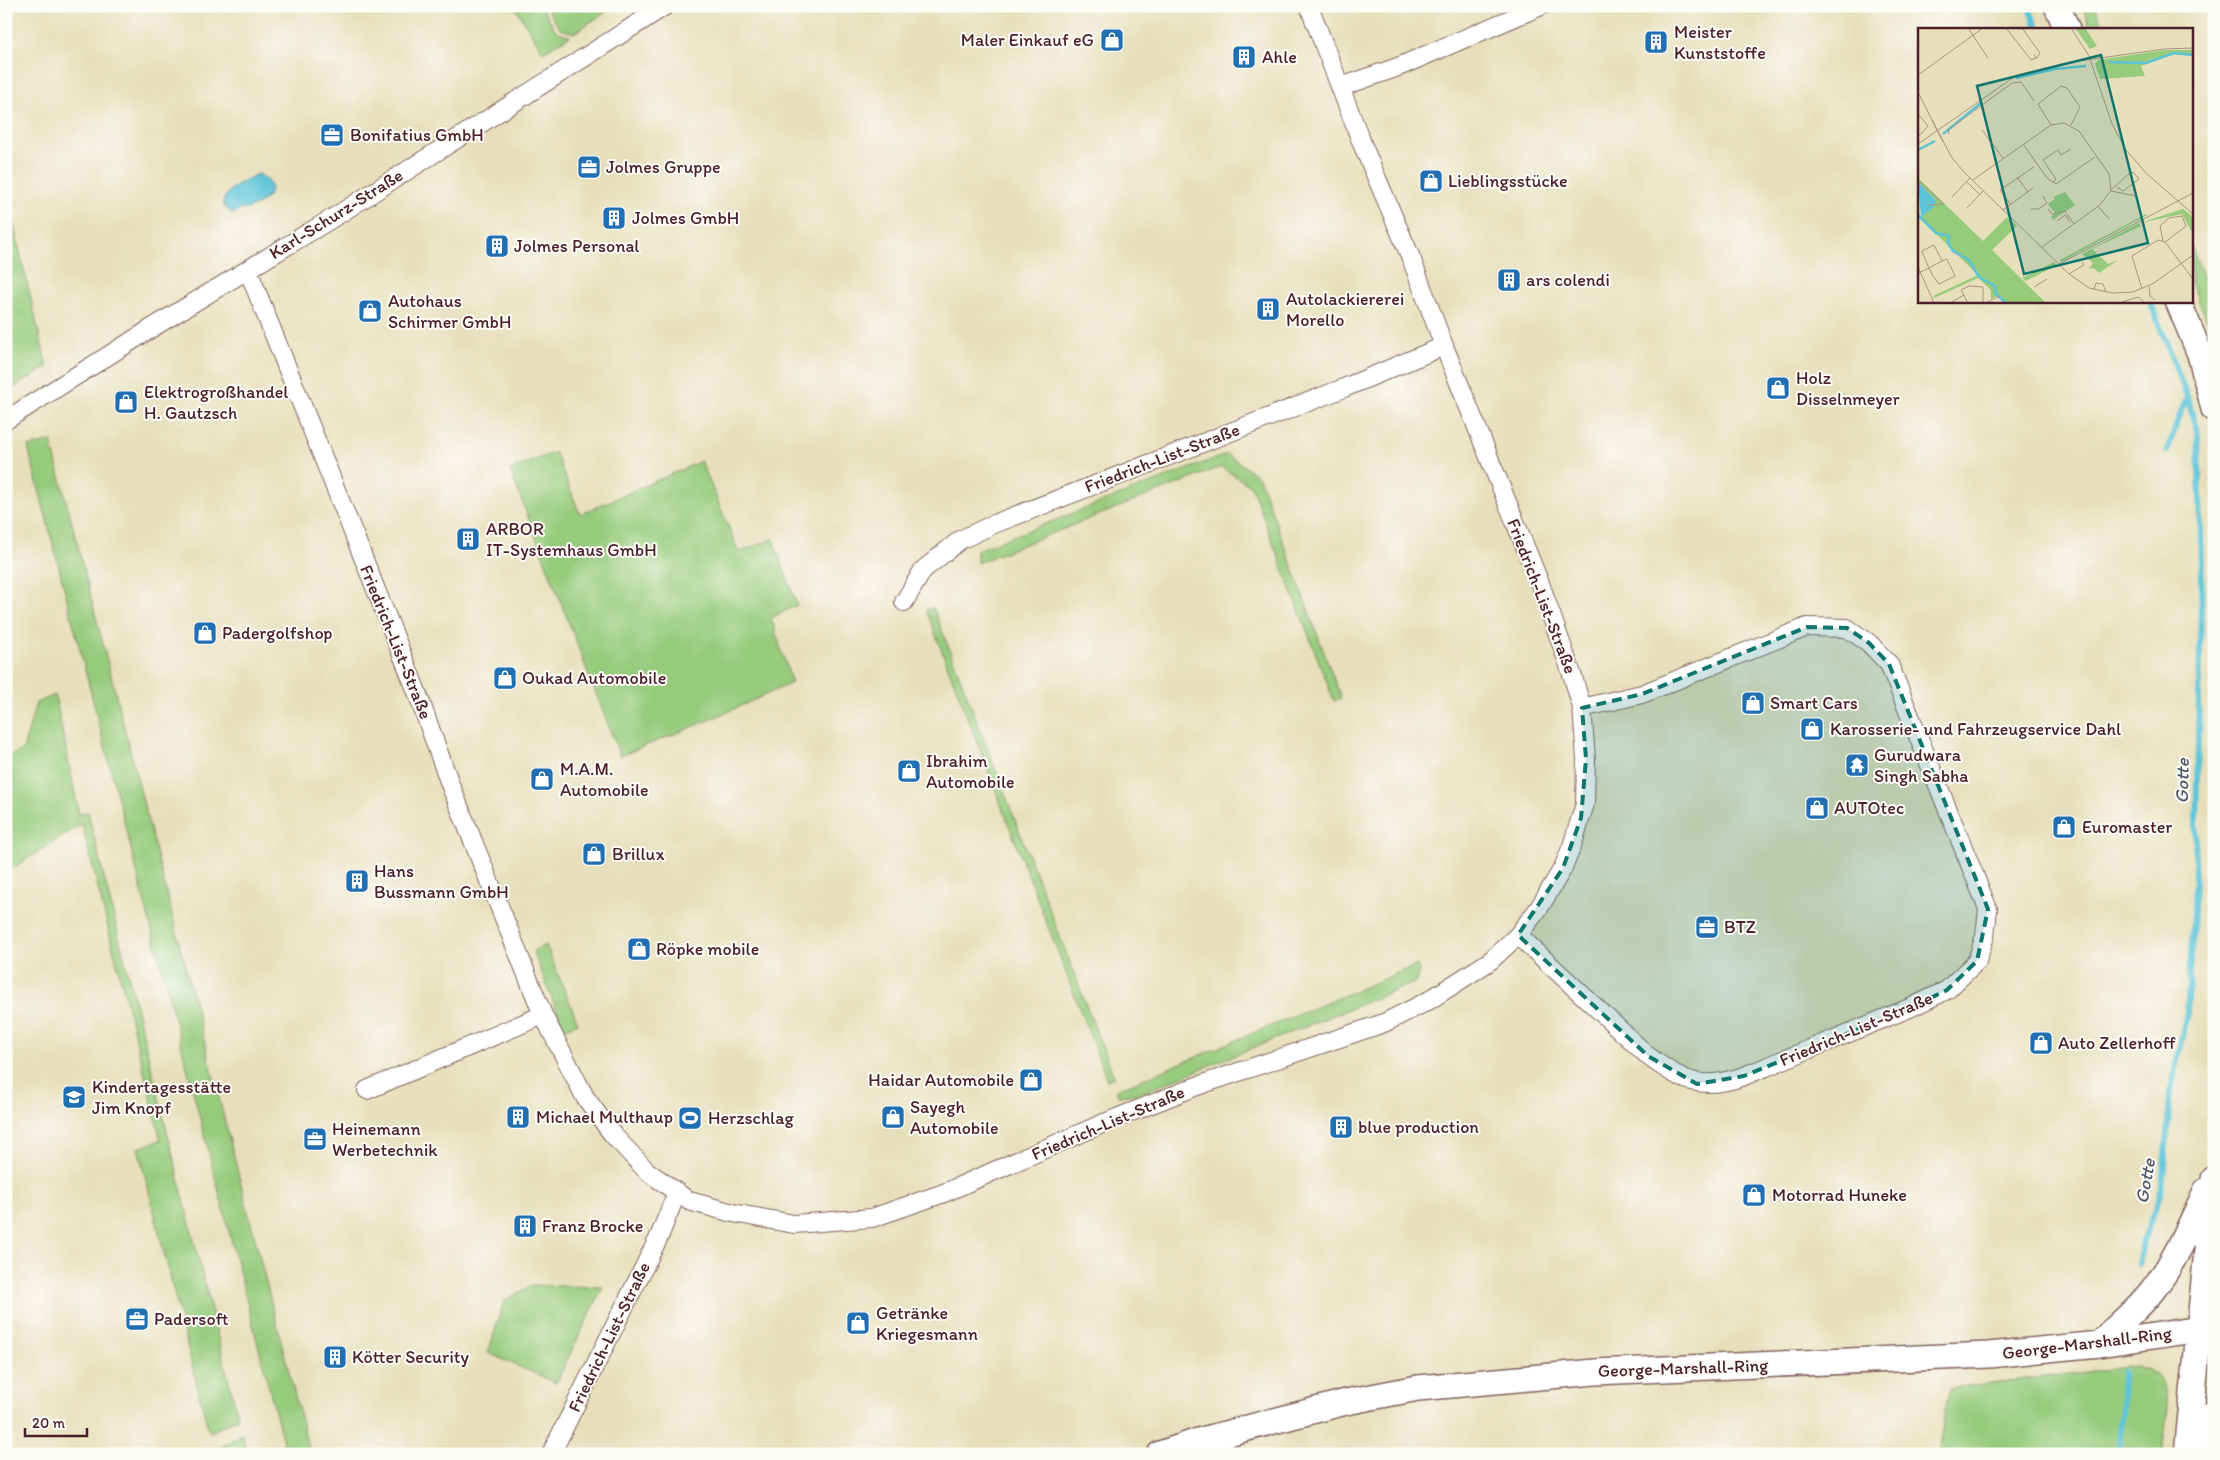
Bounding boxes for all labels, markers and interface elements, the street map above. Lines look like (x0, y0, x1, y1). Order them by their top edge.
place label: Meister Kunststoffe (1674, 21, 1766, 64)
shop icon: Maler Einkauf eG (1099, 27, 1125, 53)
inset map (1918, 28, 2192, 302)
place label: Maler Einkauf eG (961, 29, 1094, 51)
building icon: Meister Kunststoffe (1643, 29, 1669, 55)
building icon: Ahle (1231, 44, 1257, 70)
place label: Ahle (1262, 46, 1297, 68)
office icon: Bonifatius GmbH (319, 122, 345, 148)
place label: Bonifatius GmbH (350, 124, 484, 146)
office icon: Jolmes Gruppe (576, 154, 602, 180)
place label: Jolmes Gruppe (606, 156, 721, 178)
street label: Karl-Schurz-Straße (265, 164, 407, 264)
shop icon: Lieblingsstücke (1418, 168, 1444, 194)
place label: Lieblingsstücke (1448, 170, 1568, 192)
building icon: Jolmes GmbH (601, 205, 627, 231)
place label: Jolmes GmbH (632, 207, 739, 229)
building icon: Jolmes Personal (484, 233, 510, 259)
place label: Jolmes Personal (514, 235, 639, 257)
building icon: ars colendi (1496, 267, 1522, 293)
place label: ars colendi (1526, 269, 1610, 291)
place label: Autolackiererei Morello (1286, 288, 1404, 331)
place label: Autohaus Schirmer GmbH (388, 290, 511, 333)
building icon: Autolackiererei Morello (1255, 296, 1281, 322)
shop icon: Autohaus Schirmer GmbH (357, 298, 383, 324)
place label: Holz Disselnmeyer (1796, 367, 1901, 410)
shop icon: Holz Disselnmeyer (1765, 375, 1791, 401)
place label: Elektrogroßhandel H. Gautzsch (144, 381, 288, 424)
shop icon: Elektrogroßhandel H. Gautzsch (113, 389, 139, 415)
street label: Friedrich-List-Straße (1081, 418, 1243, 498)
street label: Friedrich-List-Straße (1502, 515, 1582, 677)
place label: ARBOR IT-Systemhaus GmbH (486, 518, 657, 561)
building icon: ARBOR IT-Systemhaus GmbH (455, 526, 481, 552)
street label: Friedrich-List-Straße (355, 562, 437, 722)
shop icon: Padergolfshop (192, 620, 218, 646)
place label: Padergolfshop (222, 622, 333, 644)
shop icon: Oukad Automobile (492, 665, 518, 691)
place label: Oukad Automobile (522, 667, 666, 689)
shop icon: Smart Cars (1740, 690, 1766, 716)
place label: Smart Cars (1770, 692, 1858, 714)
shop icon: Karosserie- und Fahrzeugservice Dahl (1799, 716, 1825, 742)
place label: Karosserie- und Fahrzeugservice Dahl (1830, 718, 2121, 740)
place label: Gurudwara Singh Sabha (1874, 744, 1969, 787)
place label: Ibrahim Automobile (926, 750, 1015, 793)
temple icon: Gurudwara Singh Sabha (1844, 752, 1870, 778)
water label: Gotte (2170, 757, 2194, 804)
place label: M.A.M. Automobile (560, 758, 649, 801)
shop icon: Ibrahim Automobile (896, 758, 922, 784)
shop icon: M.A.M. Automobile (529, 766, 555, 792)
shop icon: AUTOtec (1804, 795, 1830, 821)
place label: AUTOtec (1834, 797, 1904, 819)
shop icon: Euromaster (2051, 814, 2077, 840)
place label: Euromaster (2082, 816, 2172, 838)
shop icon: Brillux (581, 841, 607, 867)
place label: Brillux (612, 843, 664, 865)
place label: Hans Bussmann GmbH (374, 860, 509, 903)
building icon: Hans Bussmann GmbH (344, 868, 370, 894)
office icon: BTZ (1694, 914, 1720, 940)
place label: BTZ (1724, 916, 1756, 938)
shop icon: Röpke mobile (626, 936, 652, 962)
place label: Röpke mobile (656, 938, 759, 960)
street label: Friedrich-List-Straße (1776, 987, 1936, 1071)
shop icon: Auto Zellerhoff (2028, 1030, 2054, 1056)
place label: Auto Zellerhoff (2058, 1032, 2176, 1054)
shop icon: Haidar Automobile (1018, 1067, 1044, 1093)
place label: Haidar Automobile (868, 1069, 1014, 1091)
place label: Kindertagesstätte Jim Knopf (92, 1076, 231, 1119)
street label: Friedrich-List-Straße (1028, 1081, 1188, 1165)
school or university icon: Kindertagesstätte Jim Knopf (61, 1084, 87, 1110)
place label: Sayegh Automobile (910, 1096, 999, 1139)
building icon: Michael Multhaup (505, 1104, 531, 1130)
shop icon: Sayegh Automobile (880, 1104, 906, 1130)
sports icon: Herzschlag (677, 1105, 703, 1131)
place label: Michael Multhaup (536, 1106, 673, 1128)
place label: Herzschlag (708, 1107, 795, 1129)
building icon: blue production (1328, 1114, 1354, 1140)
place label: blue production (1358, 1116, 1479, 1138)
place label: Heinemann Werbetechnik (332, 1118, 438, 1161)
office icon: Heinemann Werbetechnik (302, 1126, 328, 1152)
water label: Gotte (2130, 1156, 2160, 1205)
shop icon: Motorrad Huneke (1741, 1182, 1767, 1208)
place label: Motorrad Huneke (1772, 1184, 1907, 1206)
building icon: Franz Brocke (512, 1213, 538, 1239)
place label: Franz Brocke (542, 1215, 643, 1237)
street label: Friedrich-List-Straße (563, 1258, 655, 1416)
place label: Getränke Kriegesmann (876, 1302, 978, 1345)
office icon: Padersoft (124, 1306, 150, 1332)
place label: Padersoft (154, 1308, 229, 1330)
shop icon: Getränke Kriegesmann (845, 1310, 871, 1336)
street label: George-Marshall-Ring (2001, 1322, 2174, 1364)
building icon: Kötter Security (322, 1344, 348, 1370)
place label: Kötter Security (352, 1346, 470, 1368)
street label: George-Marshall-Ring (1597, 1354, 1769, 1382)
scale bar (25, 1405, 88, 1437)
text: 20 m (32, 1414, 66, 1432)

